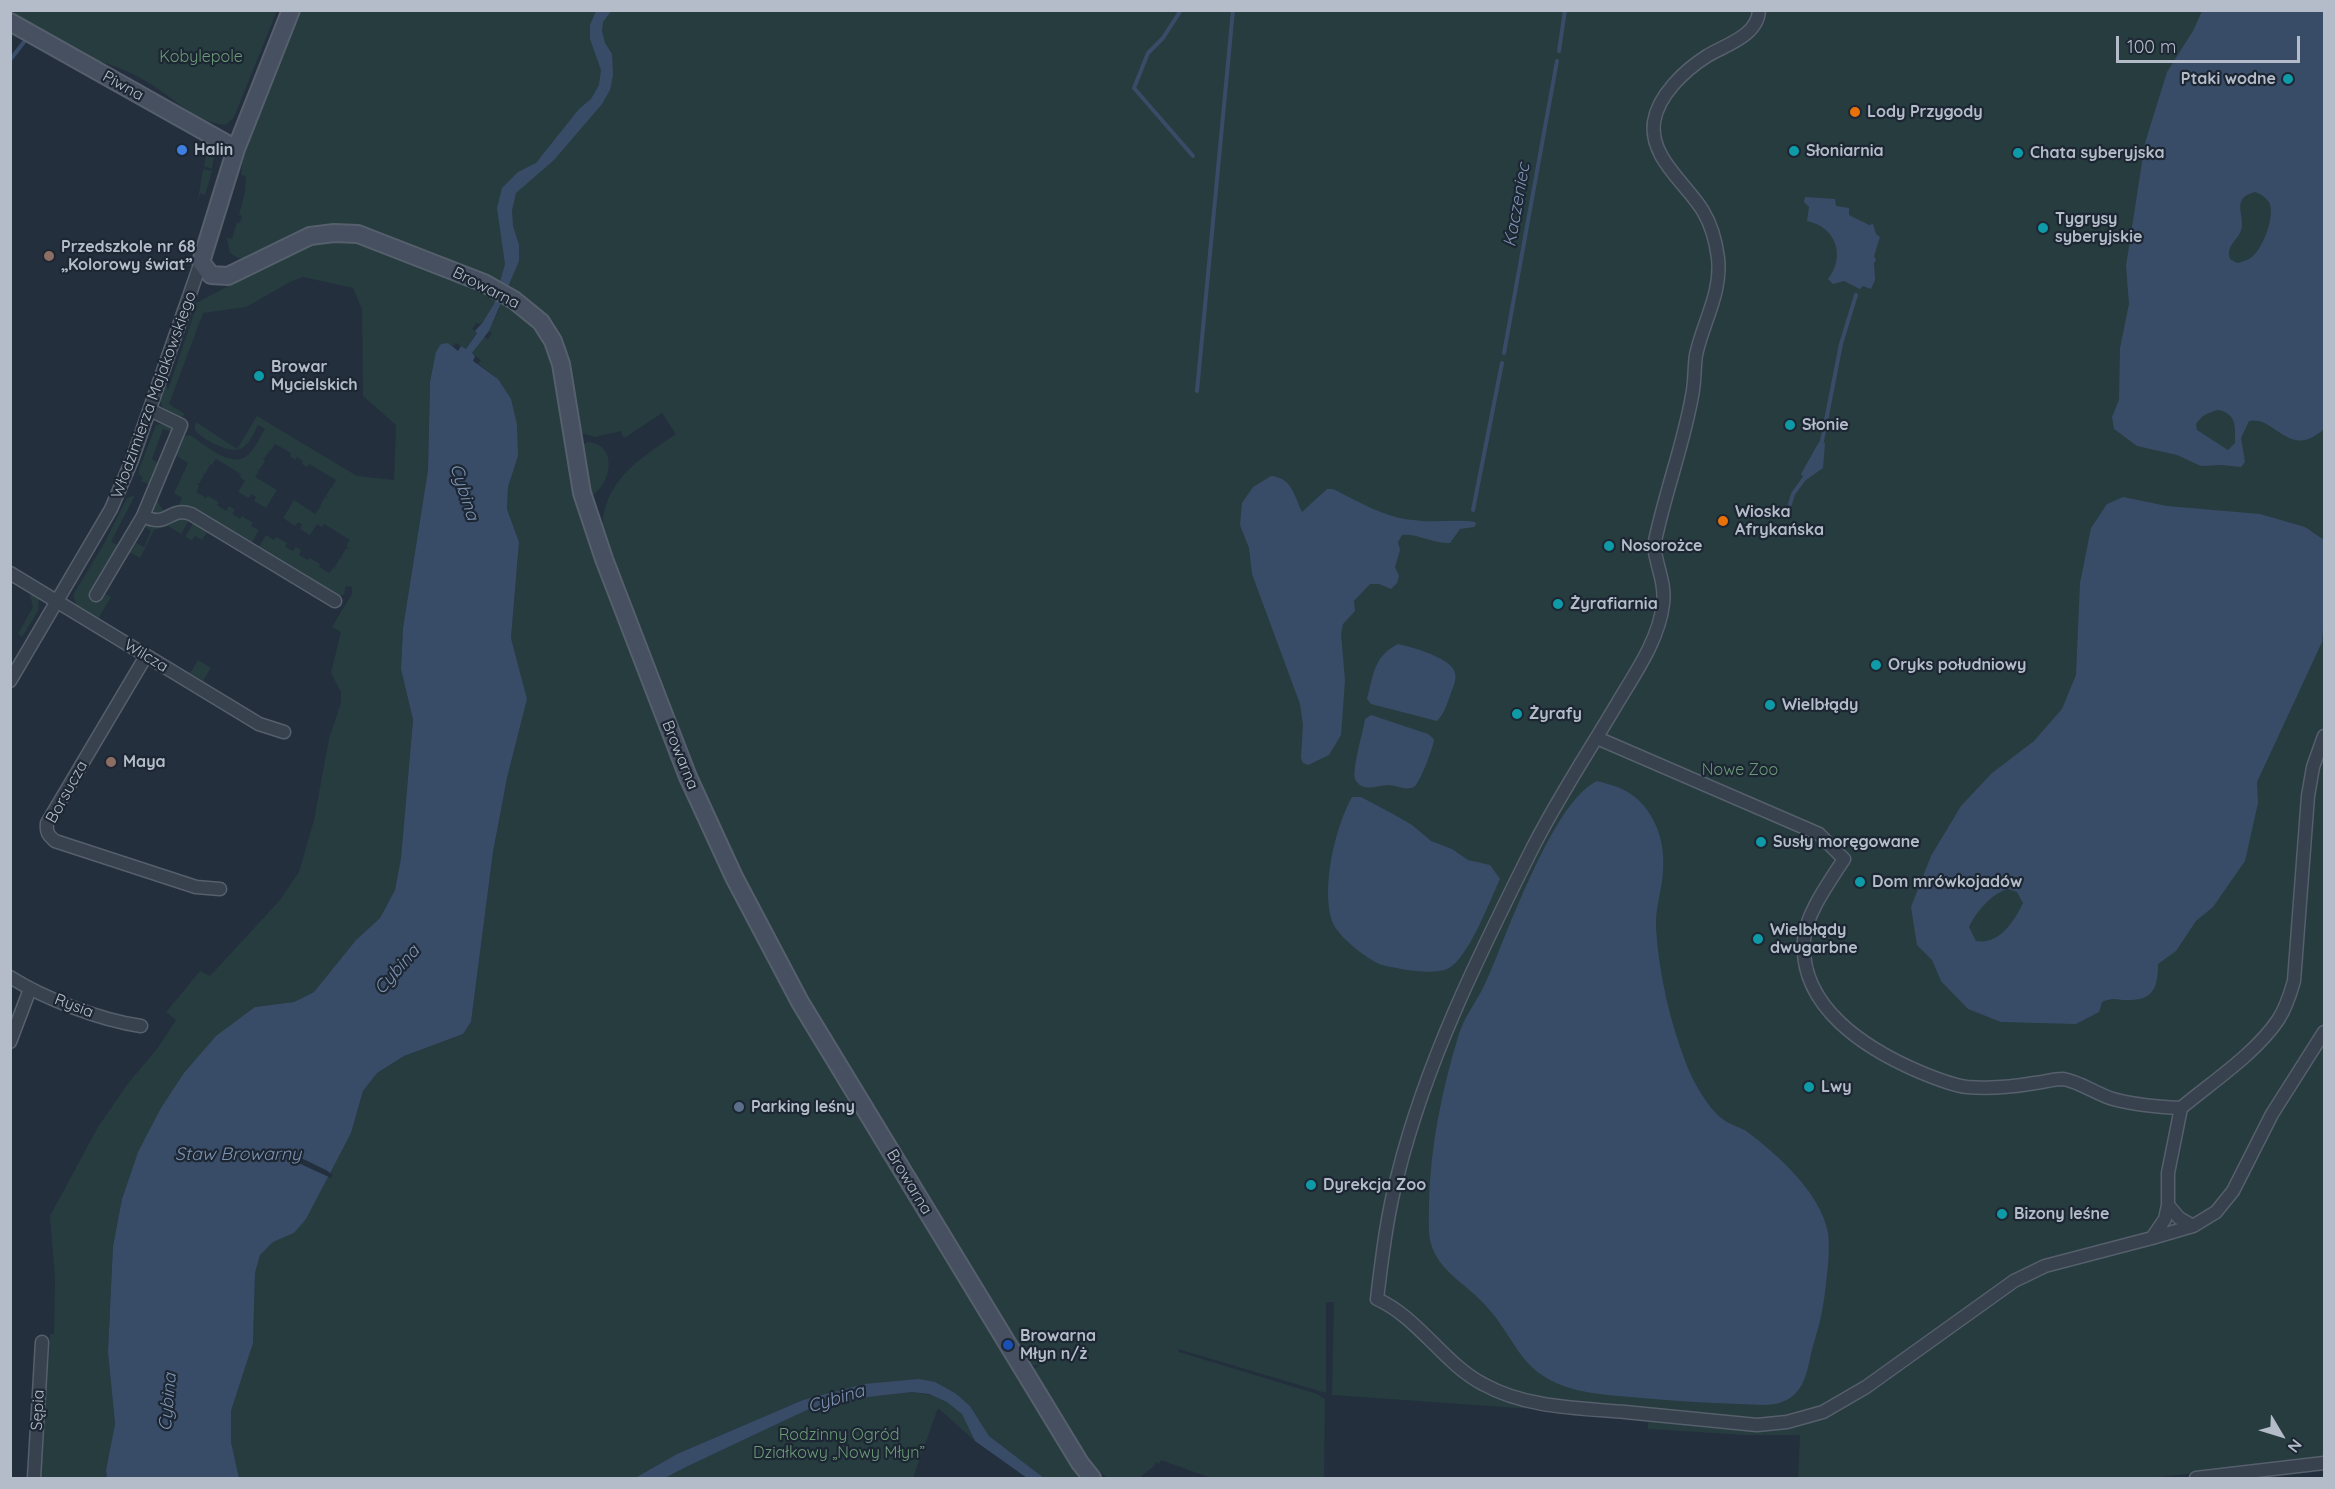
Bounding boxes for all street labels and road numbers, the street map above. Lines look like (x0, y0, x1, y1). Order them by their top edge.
street label: Piwna (99, 67, 147, 105)
street label: Browarna (449, 263, 523, 313)
street label: Włodzimierza Majakowskiego (108, 289, 200, 501)
street label: Wilcza (120, 635, 172, 677)
street label: Browarna (657, 718, 703, 792)
street label: Borsucza (42, 757, 92, 827)
street label: Rysia (52, 990, 96, 1022)
street label: Browarna (882, 1146, 936, 1218)
street label: Sępia (27, 1389, 49, 1431)

